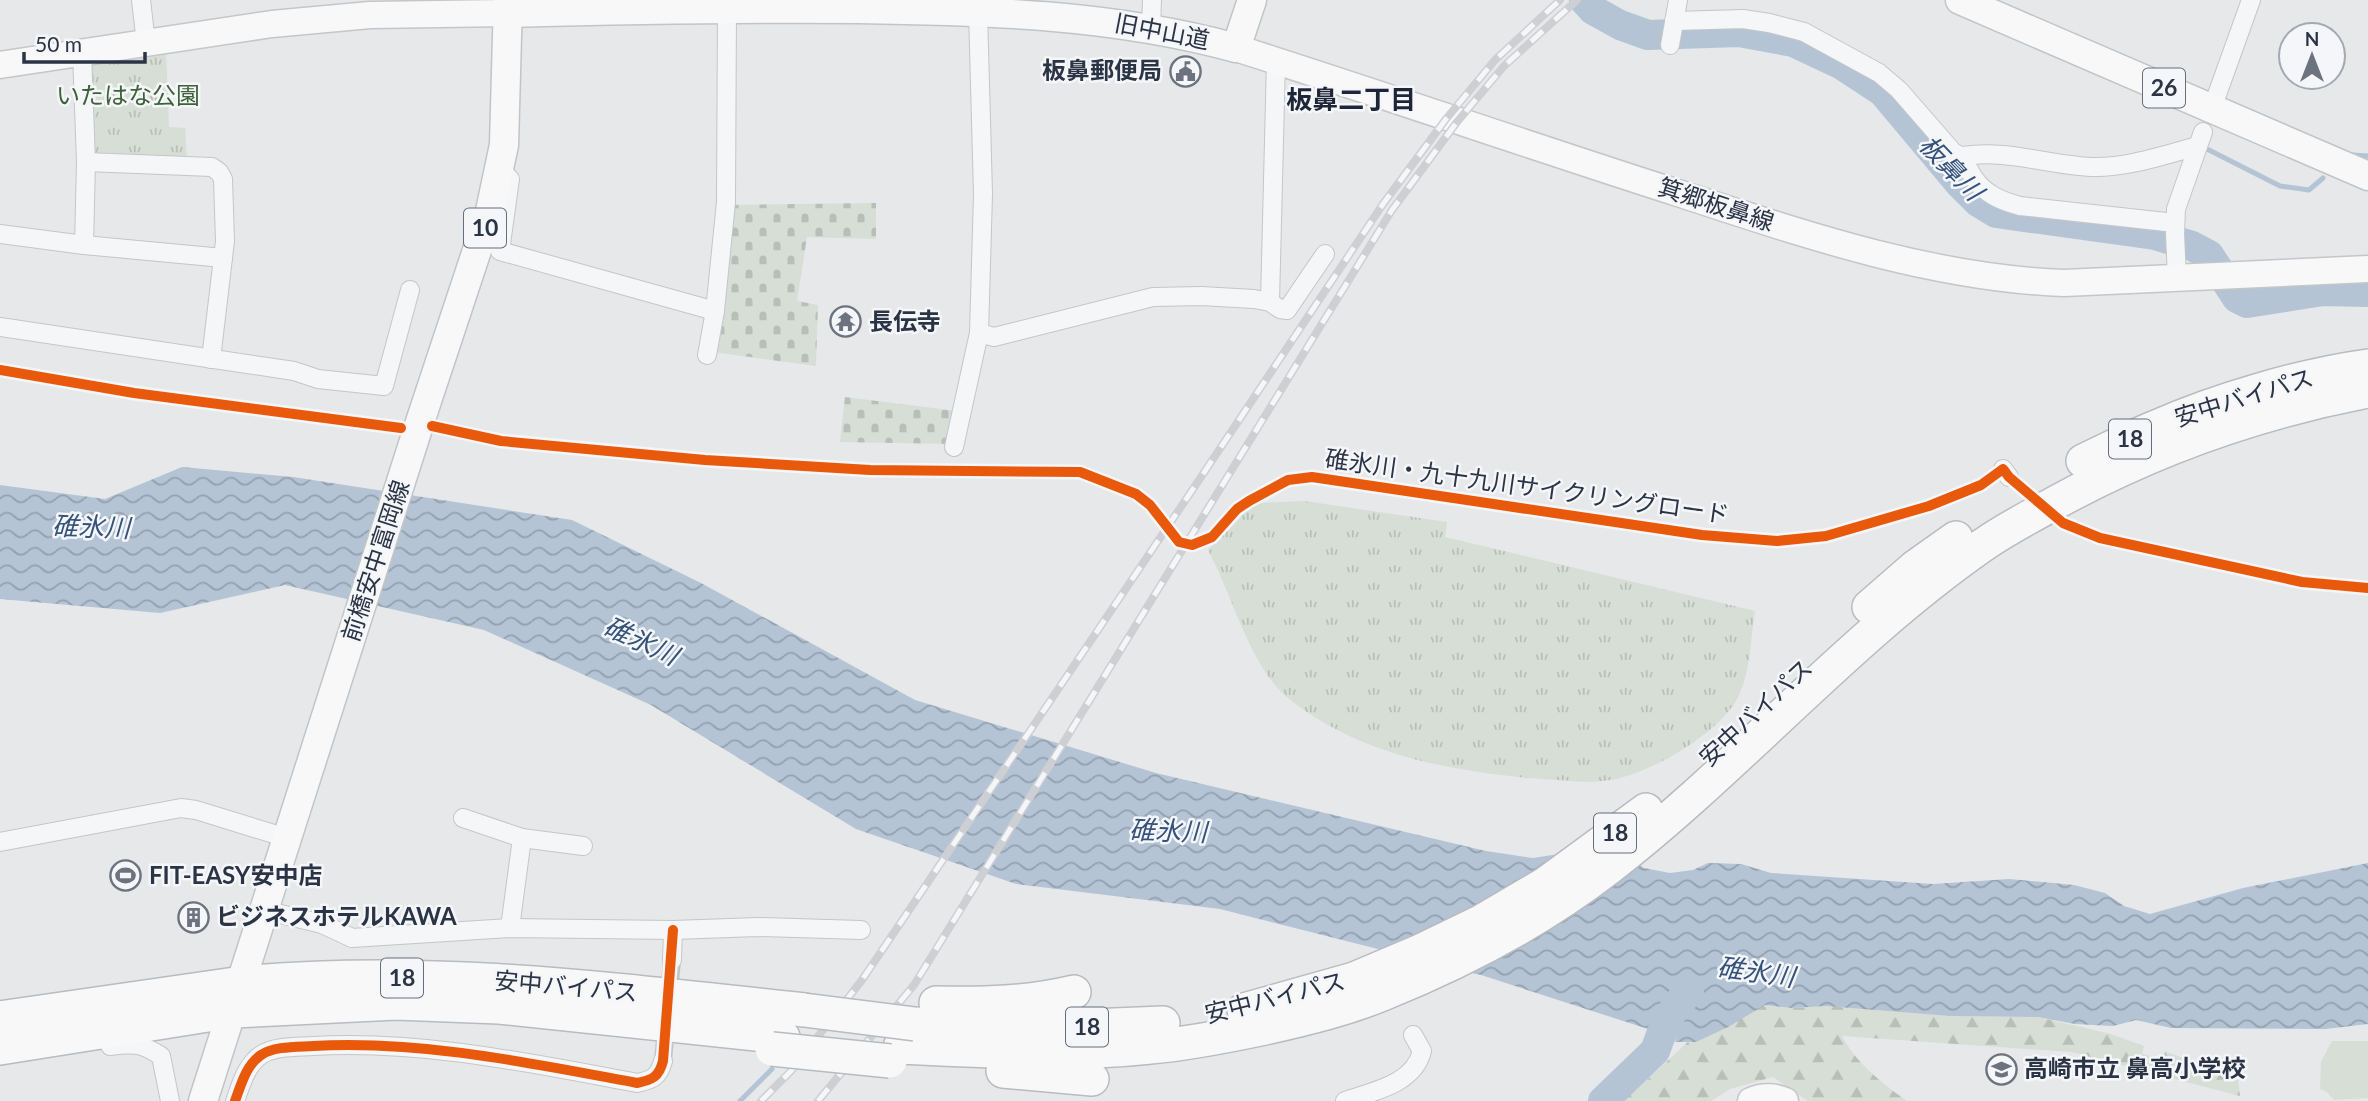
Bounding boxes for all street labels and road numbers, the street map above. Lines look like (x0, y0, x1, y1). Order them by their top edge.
street label: 旧中山道 (1112, 7, 1212, 54)
road number: 26 (2143, 68, 2185, 108)
street label: 箕郷板鼻線 (1655, 171, 1778, 236)
road number: 10 (464, 208, 506, 247)
street label: 安中バイパス (2171, 362, 2316, 431)
road number: 18 (2109, 420, 2151, 458)
street label: 碓氷川・九十九川サイクリングロード (1323, 443, 1731, 528)
street label: 前橋安中富岡線 (335, 476, 414, 645)
street label: 安中バイパス (1693, 652, 1817, 771)
road number: 18 (1594, 814, 1636, 852)
road number: 18 (381, 959, 423, 998)
street label: 安中バイパス (493, 965, 639, 1006)
street label: 安中バイパス (1201, 965, 1348, 1028)
road number: 18 (1066, 1008, 1108, 1046)

